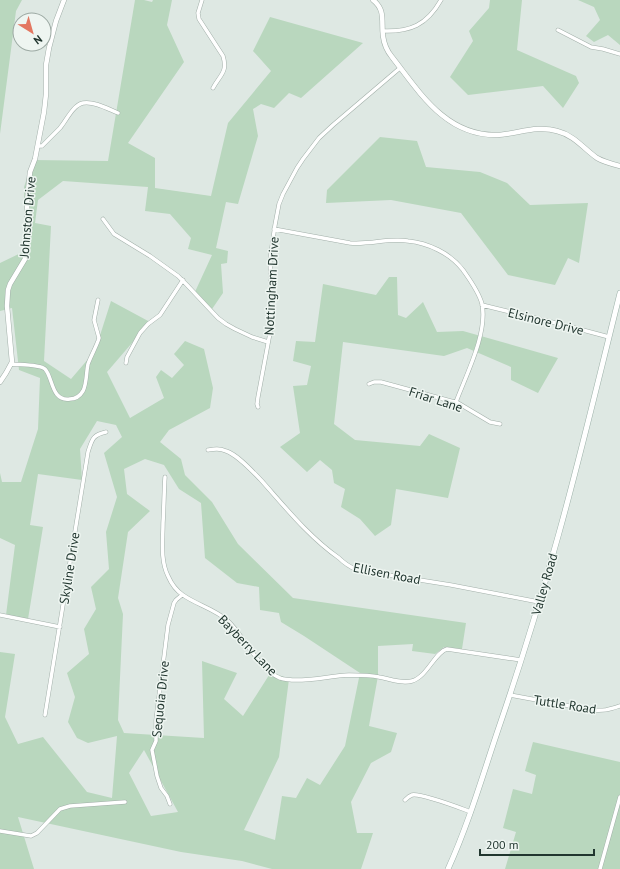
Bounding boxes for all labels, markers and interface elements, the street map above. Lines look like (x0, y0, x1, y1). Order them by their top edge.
north arrow (12, 12, 52, 52)
text: N (31, 32, 45, 48)
street label: Johnston Drive (15, 176, 40, 259)
street label: Nottingham Drive (260, 236, 283, 336)
street label: Elsinore Drive (506, 304, 586, 339)
street label: Friar Lane (407, 383, 465, 416)
street label: Skyline Drive (55, 531, 84, 605)
street label: Valley Road (527, 551, 561, 618)
street label: Ellisen Road (352, 559, 422, 588)
street label: Bayberry Lane (214, 611, 281, 679)
street label: Sequoia Drive (148, 660, 173, 738)
street label: Tuttle Road (532, 691, 597, 718)
scale bar (480, 831, 594, 857)
text: 200 m (486, 837, 519, 852)

